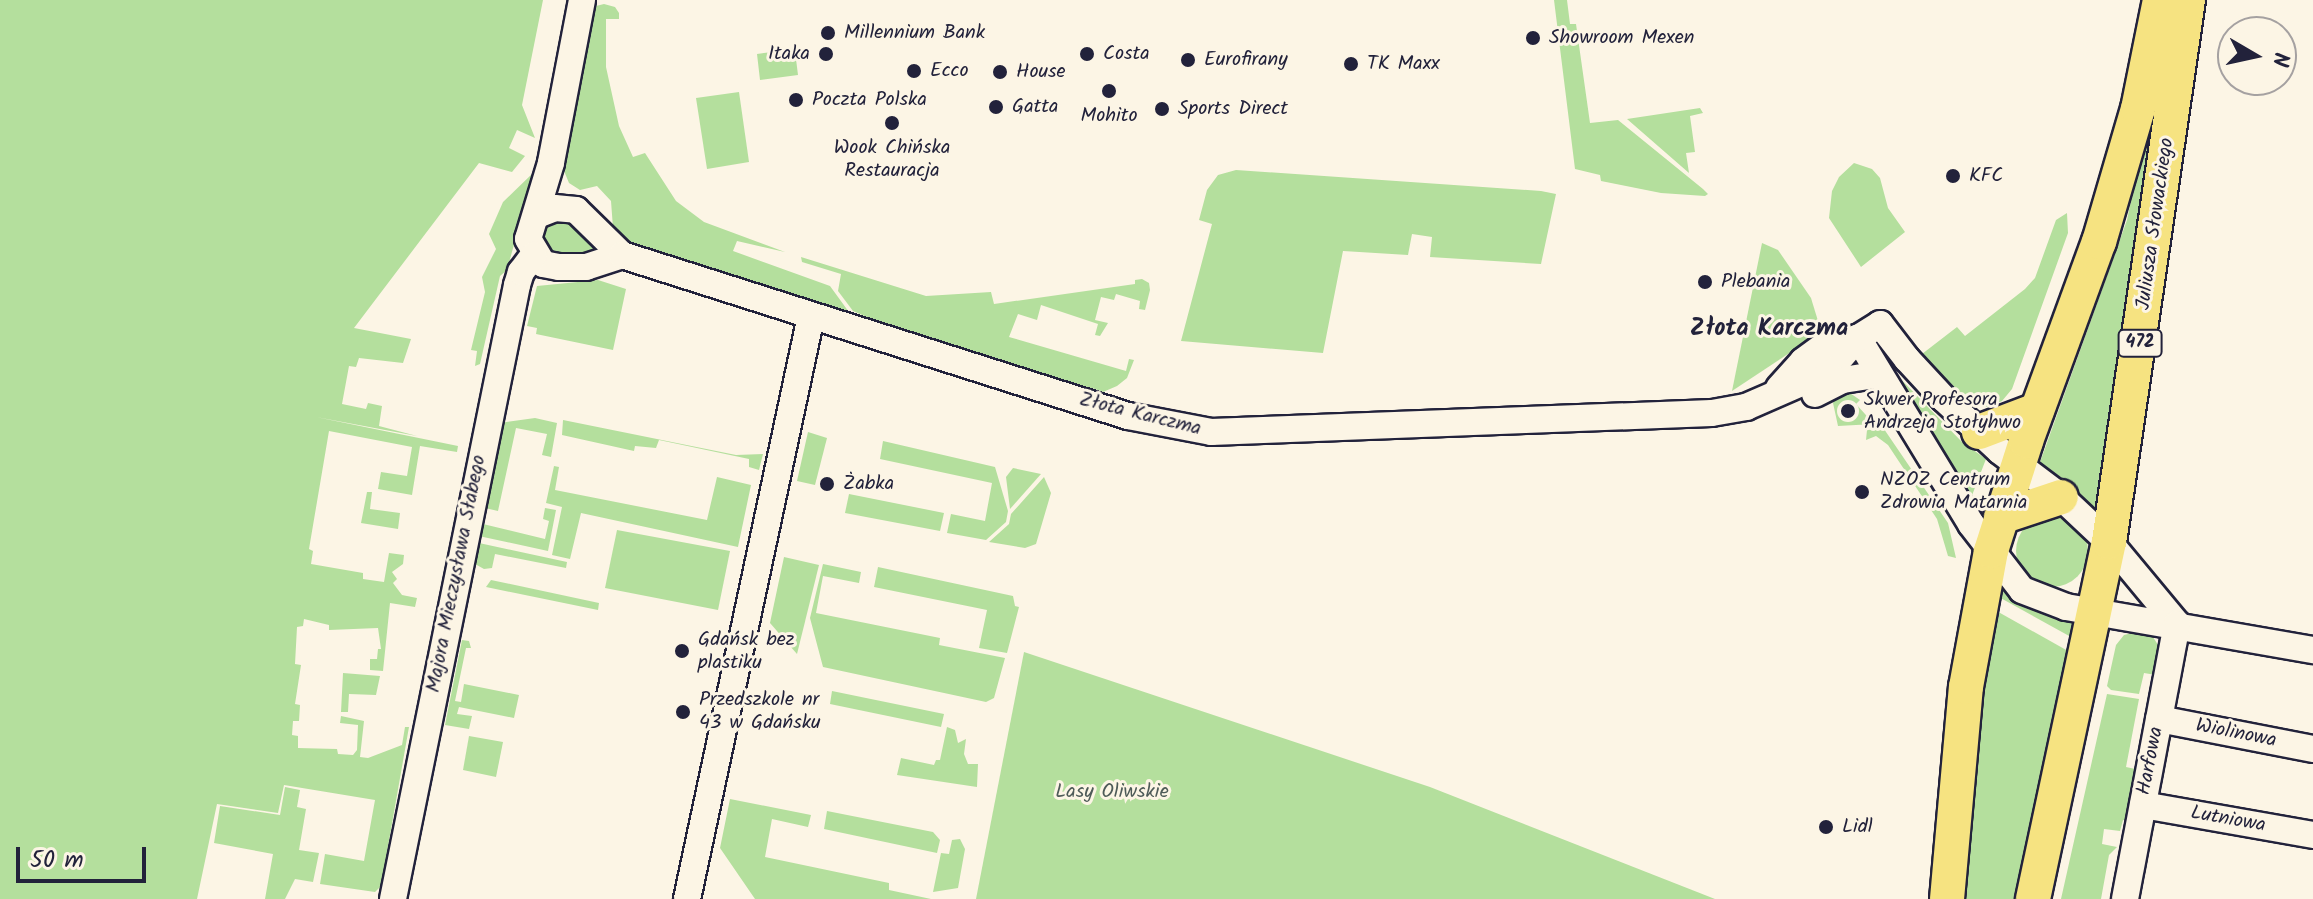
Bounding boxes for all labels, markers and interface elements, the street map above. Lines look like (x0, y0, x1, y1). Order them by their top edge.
north arrow (2217, 16, 2297, 96)
place label: Millennium Bank (844, 21, 985, 45)
marker: Millennium Bank (819, 24, 837, 42)
place label: Showroom Mexen (1549, 26, 1695, 50)
marker: Showroom Mexen (1524, 29, 1542, 47)
place label: Itaka (768, 42, 810, 66)
place label: Costa (1103, 42, 1150, 66)
marker: Itaka (817, 45, 835, 63)
marker: Costa (1078, 45, 1096, 63)
place label: Eurofirany (1204, 48, 1288, 72)
text: N (2261, 50, 2298, 69)
marker: Eurofirany (1179, 51, 1197, 69)
place label: TK Maxx (1367, 52, 1440, 76)
marker: TK Maxx (1342, 55, 1360, 73)
place label: Ecco (930, 59, 969, 83)
place label: House (1016, 60, 1066, 84)
marker: Ecco (905, 62, 923, 80)
marker: House (991, 63, 1009, 81)
marker: Mohito (1100, 82, 1118, 100)
place label: Poczta Polska (812, 88, 927, 112)
marker: Poczta Polska (787, 91, 805, 109)
place label: Gatta (1012, 95, 1058, 119)
place label: Sports Direct (1178, 97, 1288, 121)
marker: Gatta (987, 98, 1005, 116)
marker: Sports Direct (1153, 100, 1171, 118)
place label: Mohito (1080, 104, 1138, 128)
marker: Wook Chińska Restauracja (883, 114, 901, 132)
place label: Wook Chińska Restauracja (834, 136, 950, 183)
street label: Juliusza Słowackiego (2132, 137, 2180, 311)
place label: KFC (1969, 164, 2003, 188)
marker: KFC (1944, 167, 1962, 185)
place label: Plebania (1721, 270, 1790, 294)
marker: Plebania (1696, 273, 1714, 291)
district label: Złota Karczma (1690, 315, 1848, 343)
road number: 472 (2116, 329, 2164, 357)
street label: Złota Karczma (1077, 388, 1203, 442)
place label: Skwer Profesora Andrzeja Stołyhwo (1864, 388, 2021, 435)
marker: Skwer Profesora Andrzeja Stołyhwo (1839, 402, 1857, 420)
street label: Majora Mieczysława Słabego (422, 453, 492, 695)
place label: NZOZ Centrum Zdrowia Matarnia (1880, 468, 2027, 515)
place label: Żabka (843, 472, 894, 496)
marker: Żabka (818, 475, 836, 493)
marker: NZOZ Centrum Zdrowia Matarnia (1851, 481, 1873, 503)
place label: Gdańsk bez plastiku (698, 628, 794, 675)
marker: Gdańsk bez plastiku (673, 642, 691, 660)
place label: Przedszkole nr 43 w Gdańsku (699, 688, 821, 735)
marker: Przedszkole nr 43 w Gdańsku (674, 703, 692, 721)
street label: Wiolinowa (2194, 714, 2278, 754)
street label: Harfowa (2133, 725, 2169, 797)
park label: Lasy Oliwskie (1055, 780, 1169, 804)
street label: Lutniowa (2189, 802, 2267, 838)
place label: Lidl (1842, 815, 1873, 839)
marker: Lidl (1817, 818, 1835, 836)
scale bar (20, 831, 150, 881)
text: 50 m (30, 841, 84, 880)

